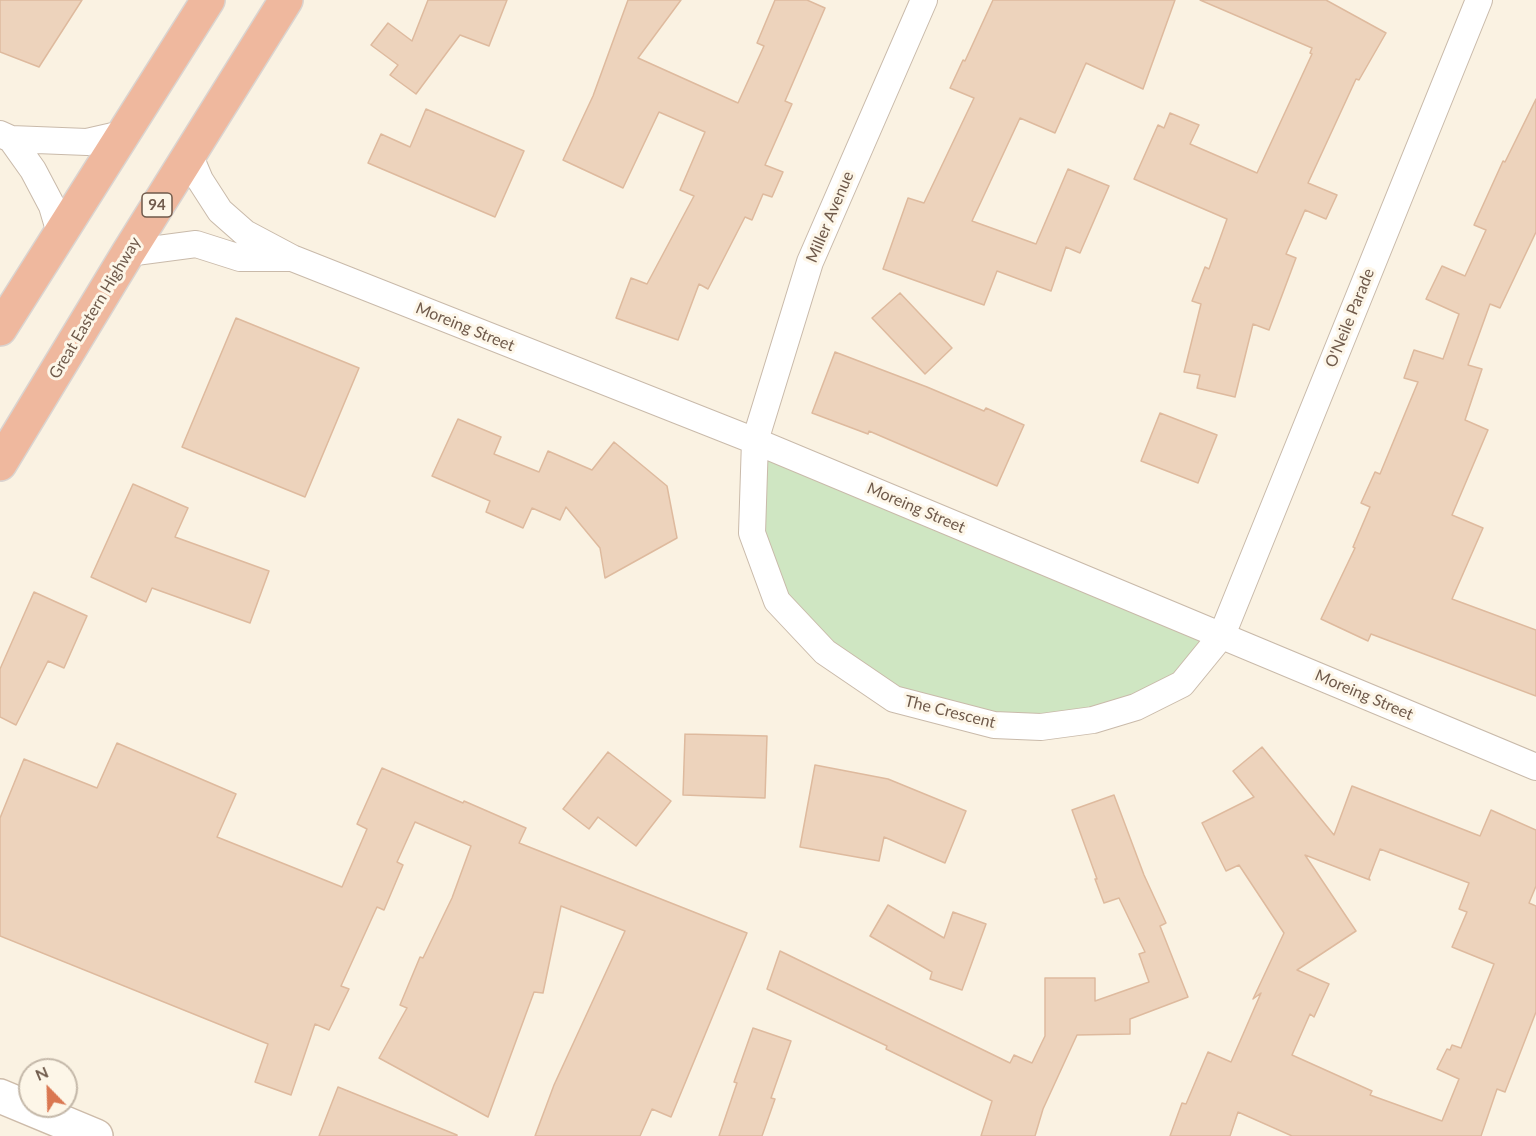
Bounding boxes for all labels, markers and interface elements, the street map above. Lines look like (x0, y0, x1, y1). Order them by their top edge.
street label: Miller Avenue (802, 168, 858, 266)
road number: 94 (142, 193, 172, 217)
street label: Great Eastern Highway (45, 234, 145, 382)
street label: O'Neile Parade (1321, 266, 1379, 370)
street label: Moreing Street (413, 298, 517, 356)
street label: Moreing Street (864, 479, 968, 537)
street label: Moreing Street (1312, 666, 1416, 724)
street label: The Crescent (903, 691, 997, 733)
north arrow (18, 1058, 78, 1118)
text: N (32, 1062, 51, 1084)

